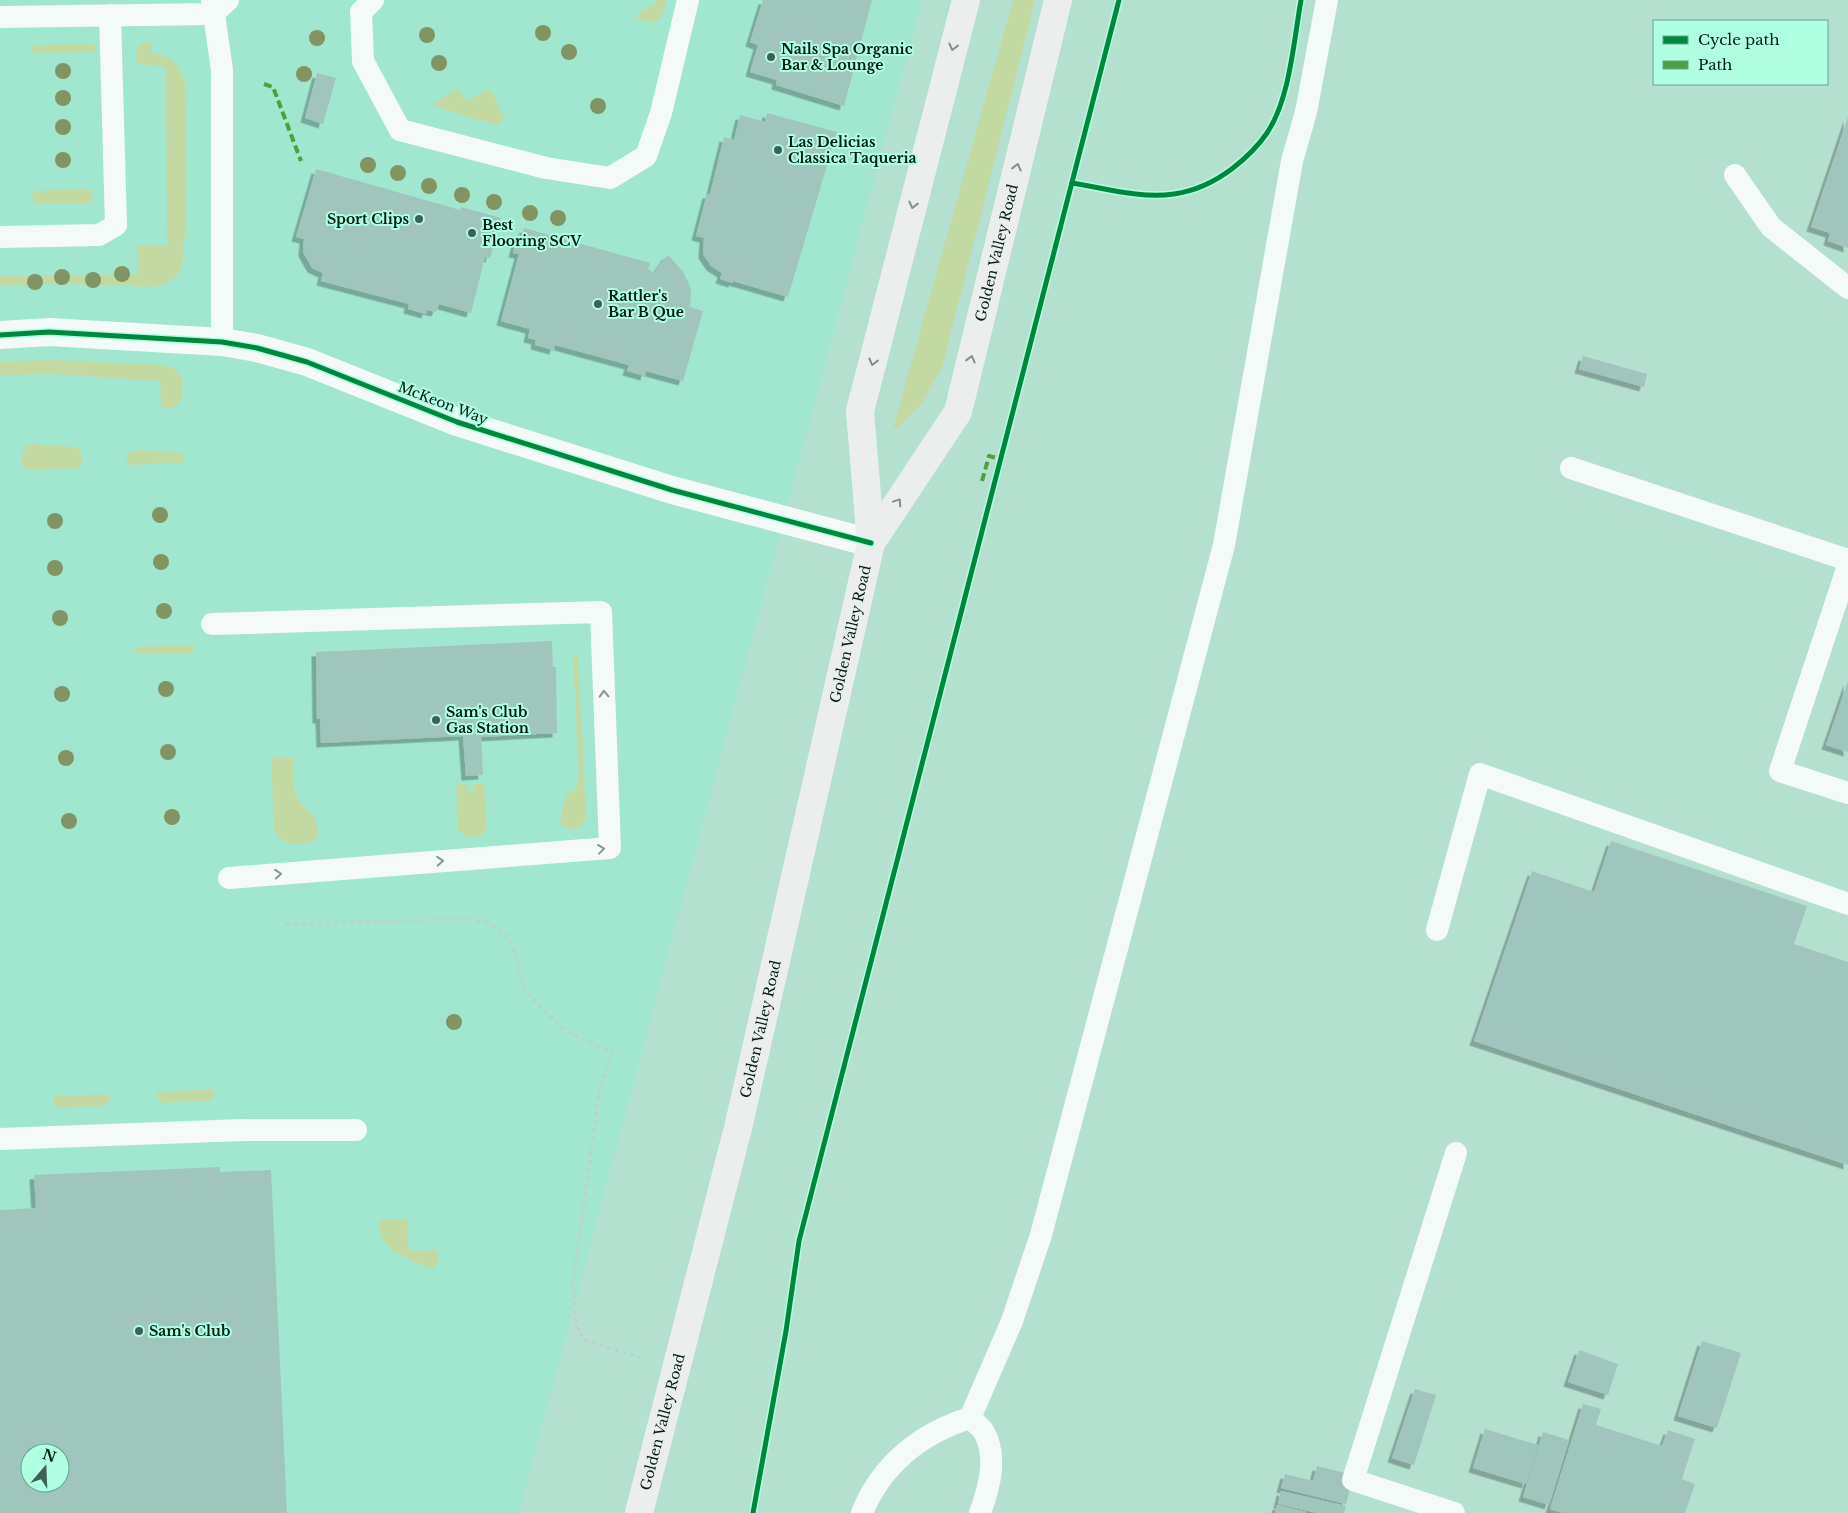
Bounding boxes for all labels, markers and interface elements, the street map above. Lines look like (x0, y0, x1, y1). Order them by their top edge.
legend (1653, 20, 1828, 85)
text: Cycle path (1698, 30, 1780, 49)
place label: Nails Spa Organic Bar & Lounge (781, 40, 913, 74)
one-way arrow (949, 43, 959, 51)
marker: Nails Spa Organic Bar & Lounge (765, 51, 777, 63)
text: Path (1698, 55, 1732, 74)
place label: Las Delicias Classica Taqueria (788, 133, 917, 167)
marker: Las Delicias Classica Taqueria (772, 144, 784, 156)
one-way arrow (1011, 163, 1022, 172)
street label: Golden Valley Road (971, 182, 1022, 323)
one-way arrow (908, 200, 919, 209)
place label: Sport Clips (327, 210, 409, 228)
marker: Sport Clips (413, 213, 425, 225)
place label: Best Flooring SCV (482, 216, 582, 250)
marker: Best Flooring SCV (466, 227, 478, 239)
place label: Rattler's Bar B Que (608, 287, 684, 321)
marker: Rattler's Bar B Que (592, 298, 604, 310)
one-way arrow (965, 356, 975, 364)
one-way arrow (868, 358, 879, 367)
street label: McKeon Way (395, 378, 491, 428)
one-way arrow (892, 499, 901, 508)
street label: Golden Valley Road (826, 563, 875, 705)
one-way arrow (598, 690, 609, 698)
place label: Sam's Club Gas Station (446, 703, 529, 737)
marker: Sam's Club Gas Station (430, 714, 442, 726)
one-way arrow (598, 844, 606, 855)
one-way arrow (436, 856, 444, 867)
one-way arrow (274, 868, 282, 879)
street label: Golden Valley Road (736, 958, 785, 1100)
place label: Sam's Club (149, 1322, 230, 1340)
marker: Sam's Club (133, 1325, 145, 1337)
street label: Golden Valley Road (636, 1351, 689, 1492)
north arrow (20, 1443, 70, 1493)
text: N (40, 1445, 58, 1466)

